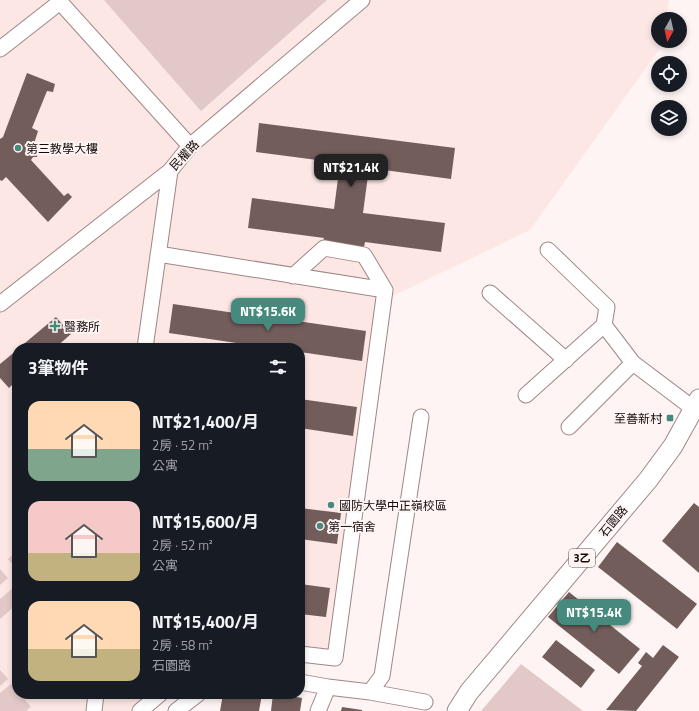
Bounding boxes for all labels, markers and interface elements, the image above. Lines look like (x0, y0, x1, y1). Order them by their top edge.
north arrow (651, 12, 687, 48)
map controls (651, 12, 687, 136)
button: locate (651, 56, 687, 92)
button: layers (651, 100, 687, 136)
street label: 民權路 (165, 135, 203, 175)
place label: 第三教學大樓 (26, 139, 98, 158)
marker: 第三教學大樓 (13, 143, 23, 153)
pin: NT$21.4K (310, 154, 392, 188)
text: NT$21.4K (323, 157, 379, 177)
pin: NT$15.6K (227, 298, 309, 332)
text: NT$15.6K (240, 301, 296, 321)
place label: 醫務所 (64, 317, 100, 336)
marker: 醫務所 (49, 320, 61, 332)
text: 3筆物件 (28, 355, 89, 381)
icon: filters (267, 356, 289, 378)
text: NT$21,400/月 (152, 409, 259, 435)
place label: 至善新村 (614, 409, 663, 428)
marker: 至善新村 (665, 413, 675, 423)
icon: home (60, 417, 108, 465)
text: 2房 · 52 m² (152, 435, 213, 455)
text: 公寓 (152, 455, 178, 475)
place label: 國防大學中正嶺校區 (339, 496, 447, 515)
marker: 國防大學中正嶺校區 (326, 500, 336, 510)
street label: 石園路 (594, 501, 632, 541)
text: NT$15,600/月 (152, 509, 259, 535)
icon: home (60, 517, 108, 565)
place label: 第一宿舍 (328, 517, 376, 536)
marker: 第一宿舍 (315, 521, 325, 531)
text: 2房 · 52 m² (152, 535, 213, 555)
road number: 3乙 (569, 549, 595, 567)
text: 公寓 (152, 555, 178, 575)
pin: NT$15.4K (553, 599, 635, 633)
text: NT$15.4K (566, 602, 622, 622)
text: NT$15,400/月 (152, 609, 259, 635)
icon: home (60, 617, 108, 665)
text: 2房 · 58 m² (152, 635, 213, 655)
text: 石園路 (152, 655, 191, 675)

